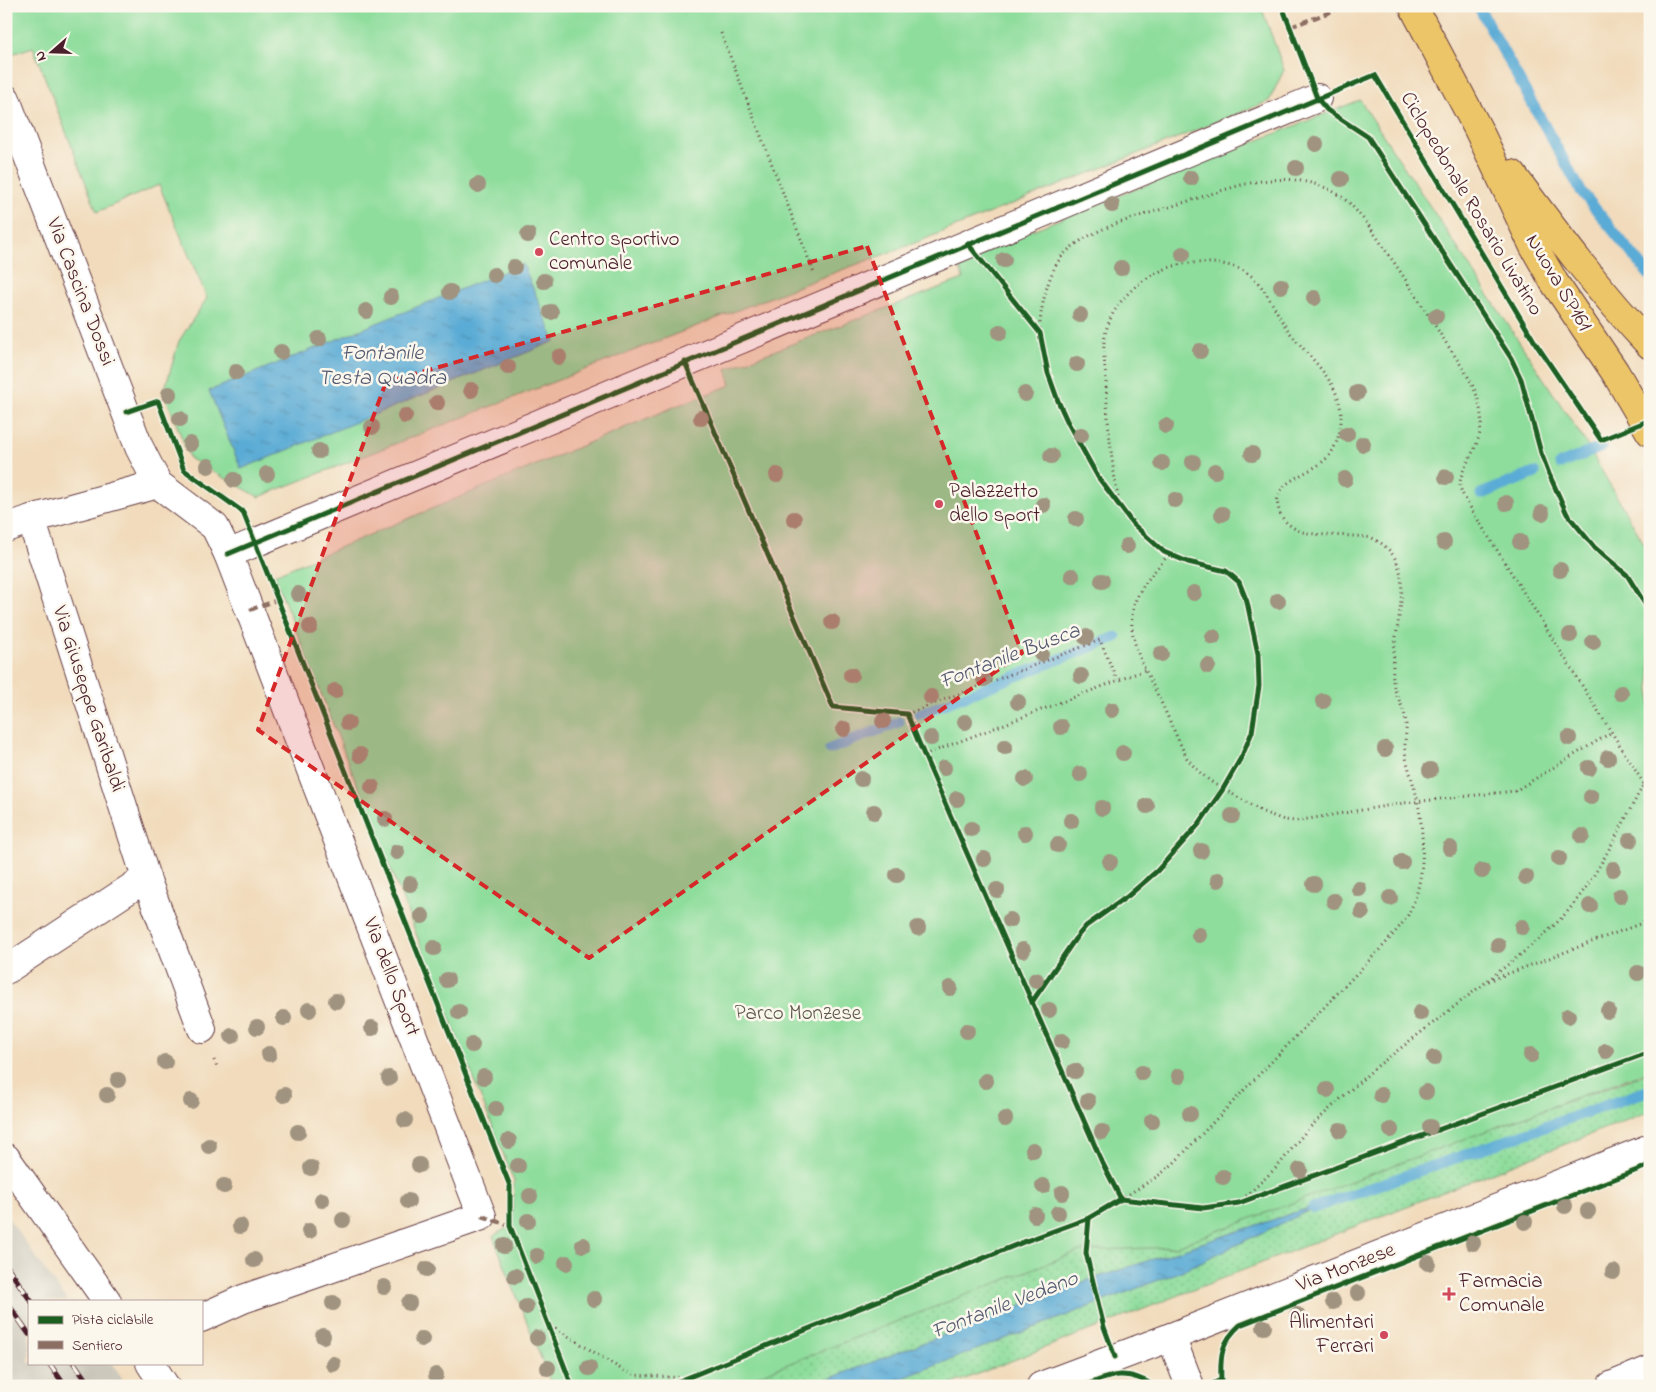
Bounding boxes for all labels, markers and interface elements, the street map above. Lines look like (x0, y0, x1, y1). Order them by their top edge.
north arrow (28, 28, 78, 78)
text: N (30, 48, 53, 64)
street label: Ciclopedonale Rosario Livatino (1392, 86, 1550, 322)
street label: Via Cascina Dossi (38, 213, 122, 370)
place label: Centro sportivo comunale (549, 225, 680, 279)
street label: Nuova SP161 (1517, 229, 1599, 338)
marker: Centro sportivo comunale (533, 246, 545, 258)
water label: Fontanile Testa Quadra (318, 338, 447, 395)
place label: Palazzetto dello sport (949, 477, 1040, 531)
marker: Palazzetto dello sport (933, 498, 945, 510)
street label: Via Giuseppe Garibaldi (43, 601, 132, 796)
water label: Fontanile Busca (935, 615, 1086, 698)
street label: Via dello Sport (354, 912, 427, 1041)
park label: Parco Monzese (735, 999, 862, 1029)
street label: Via Monzese (1291, 1235, 1400, 1301)
water label: Fontanile Vedano (927, 1263, 1084, 1349)
place label: Farmacia Comunale (1458, 1267, 1545, 1321)
marker: Farmacia Comunale (1443, 1288, 1455, 1300)
legend (28, 1300, 202, 1364)
place label: Alimentari Ferrari (1289, 1308, 1374, 1362)
text: Pista ciclabile (72, 1309, 154, 1331)
marker: Alimentari Ferrari (1378, 1329, 1390, 1341)
text: Sentiero (72, 1335, 123, 1357)

